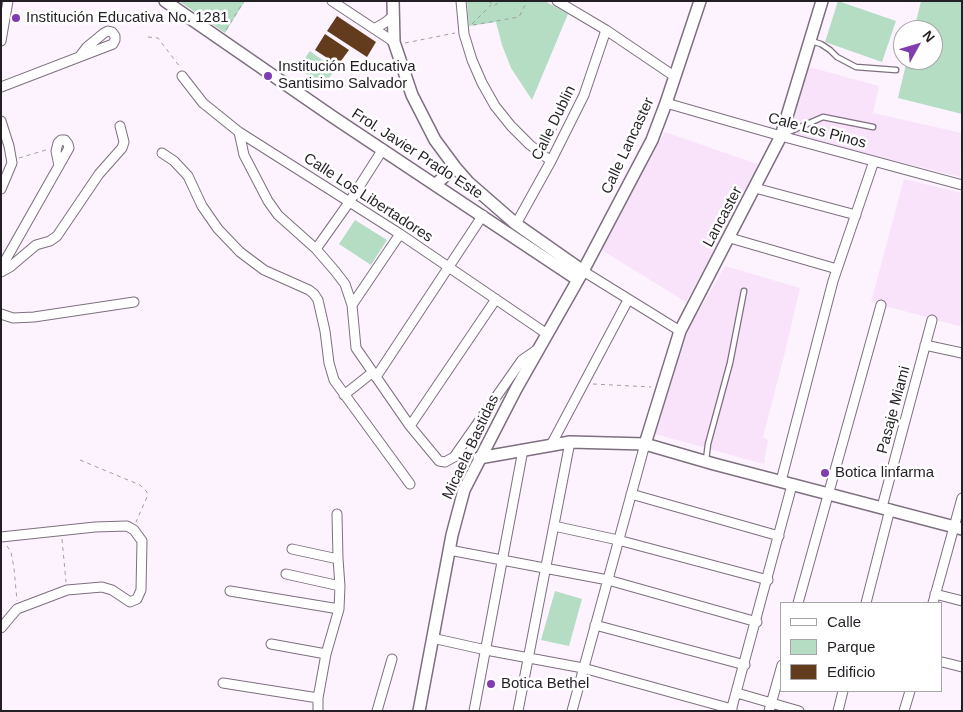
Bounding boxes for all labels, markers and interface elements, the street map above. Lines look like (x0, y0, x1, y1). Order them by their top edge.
place label: Institución Educativa No. 1281 (26, 9, 229, 27)
marker: Institución Educativa No. 1281 (10, 12, 22, 24)
north arrow (893, 20, 943, 70)
text: N (919, 27, 938, 45)
place label: Institución Educativa Santisimo Salvador (278, 58, 416, 93)
marker: Institución Educativa Santisimo Salvador (262, 70, 274, 82)
street label: Calle Dublin (528, 83, 580, 163)
street label: Calle Lancaster (598, 95, 658, 197)
street label: Frol. Javier Prado Este (348, 105, 486, 203)
street label: Cale Los Pinos (766, 109, 868, 153)
street label: Calle Los Libertadores (300, 150, 436, 246)
street label: Lancaster (700, 184, 746, 250)
street label: Pasaje Miami (874, 364, 914, 456)
street label: Micaela Bastidas (439, 392, 503, 502)
place label: Botica linfarma (835, 464, 934, 482)
marker: Botica linfarma (819, 467, 831, 479)
legend (780, 602, 943, 692)
text: Calle (827, 613, 861, 630)
text: Parque (827, 638, 875, 655)
text: Edificio (827, 663, 875, 680)
place label: Botica Bethel (501, 675, 589, 693)
marker: Botica Bethel (485, 678, 497, 690)

